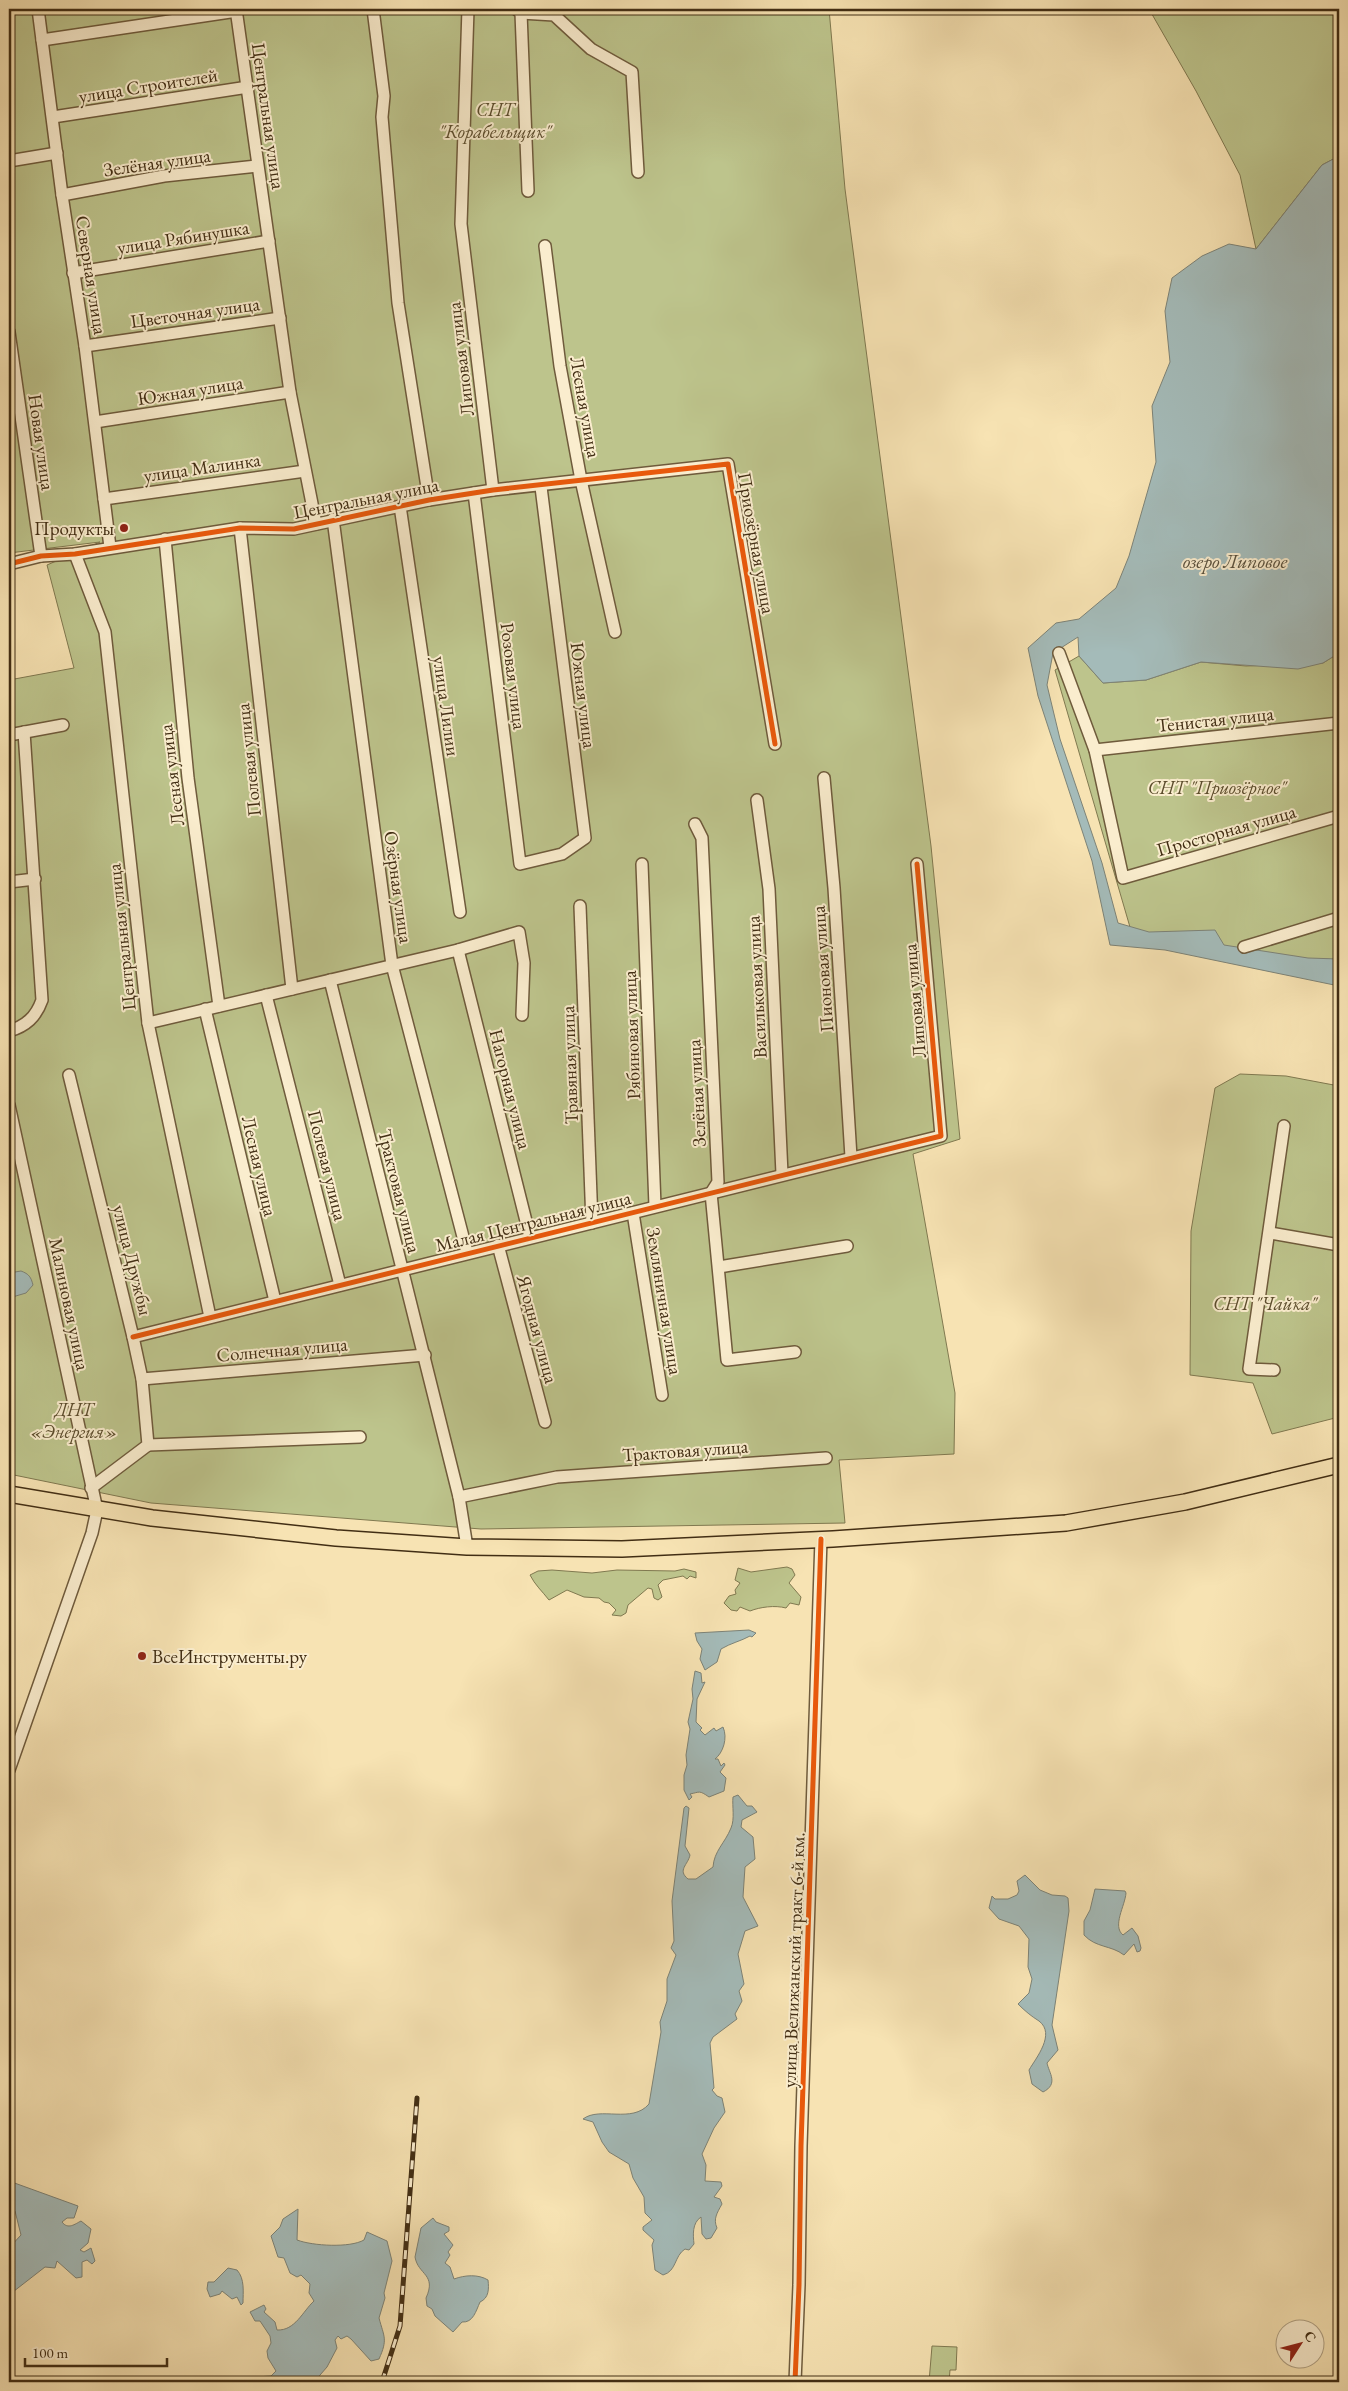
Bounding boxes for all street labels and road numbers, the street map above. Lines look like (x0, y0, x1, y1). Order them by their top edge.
street label: Центральная улица (246, 41, 291, 191)
street label: улица Строителей (77, 62, 219, 109)
street label: Зелёная улица (102, 143, 213, 182)
street label: Северная улица (70, 214, 113, 337)
street label: улица Рябинушка (115, 215, 251, 260)
street label: Цветочная улица (129, 291, 262, 334)
street label: Липовая улица (441, 300, 480, 417)
street label: Лесная улица (564, 355, 607, 460)
street label: Южная улица (135, 370, 245, 411)
street label: Новая улица (22, 392, 61, 492)
street label: улица Малинка (142, 447, 263, 488)
street label: Приозёрная улица (732, 470, 781, 616)
street label: Центральная улица (291, 472, 441, 525)
street label: Розовая улица (495, 621, 533, 731)
street label: Южная улица (565, 640, 602, 750)
street label: улица Лилии (427, 654, 466, 758)
street label: Тенистая улица (1155, 701, 1275, 738)
street label: Полевая улица (230, 702, 267, 818)
street label: Лесная улица (153, 722, 190, 827)
street label: Просторная улица (1154, 799, 1299, 862)
street label: Озёрная улица (378, 829, 419, 945)
street label: Центральная улица (101, 862, 142, 1012)
street label: Пионовая улица (806, 904, 839, 1033)
street label: Васильковая улица (740, 914, 773, 1059)
street label: Липовая улица (897, 942, 932, 1059)
street label: Рябиновая улица (617, 970, 646, 1100)
street label: Травяная улица (555, 1005, 584, 1125)
street label: Нагорная улица (483, 1026, 538, 1152)
street label: Зелёная улица (681, 1038, 712, 1147)
street label: Полевая улица (302, 1107, 353, 1224)
street label: Лесная улица (236, 1113, 283, 1219)
street label: Трактовая улица (372, 1127, 427, 1256)
street label: Малая Центральная улица (433, 1185, 634, 1258)
street label: улица Дружбы (107, 1202, 158, 1318)
street label: Земляничная улица (640, 1225, 689, 1377)
street label: Малиновая улица (43, 1235, 96, 1373)
street label: Ягодная улица (511, 1271, 564, 1386)
street label: Солнечная улица (215, 1331, 349, 1368)
street label: Трактовая улица (621, 1434, 749, 1467)
street label: улица Велижанский тракт 6-й км. (777, 1832, 810, 2088)

